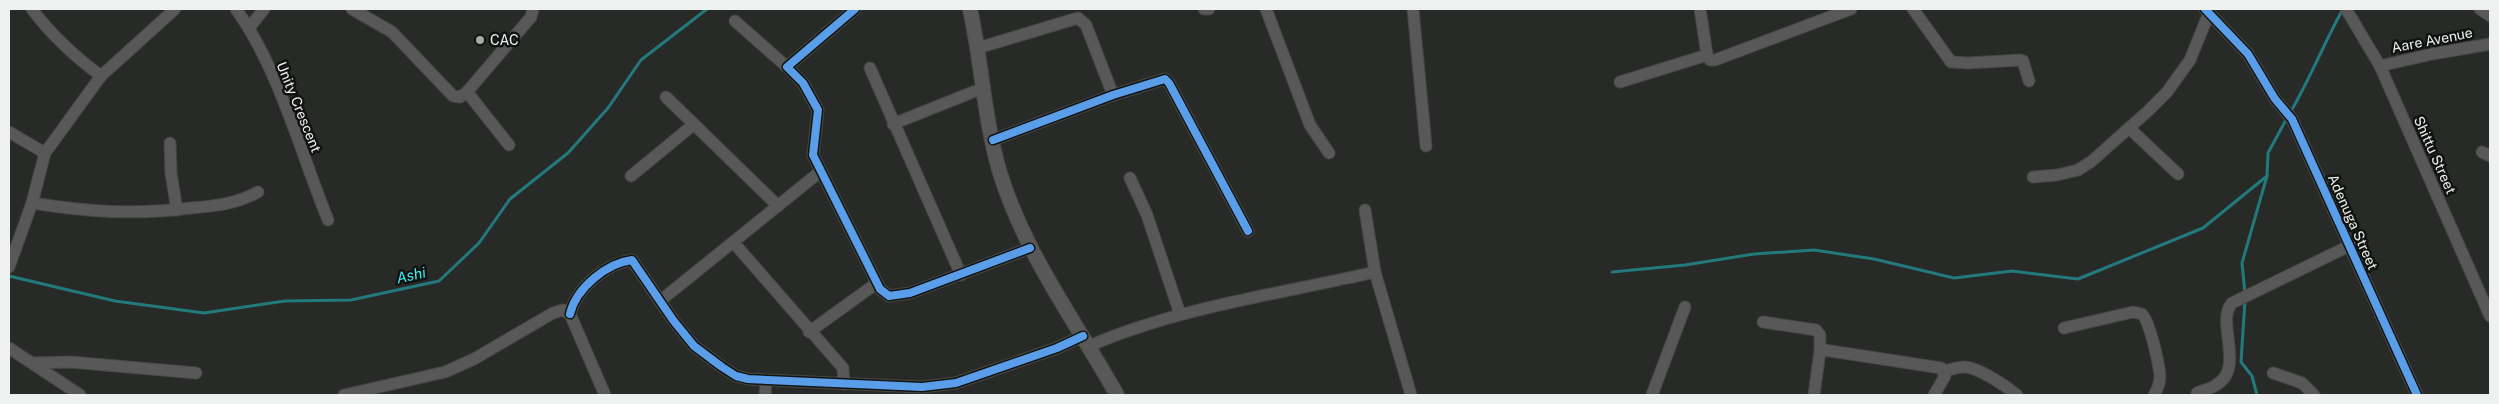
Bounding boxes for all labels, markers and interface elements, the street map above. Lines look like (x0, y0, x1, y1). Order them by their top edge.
street label: Aare Avenue (2390, 24, 2474, 56)
place label: CAC (490, 32, 519, 48)
marker: CAC (474, 34, 486, 46)
street label: Unity Crescent (274, 59, 324, 155)
street label: Shittu Street (2411, 114, 2459, 196)
street label: Adenuga Street (2325, 172, 2381, 272)
water label: Ashi (395, 264, 427, 286)

